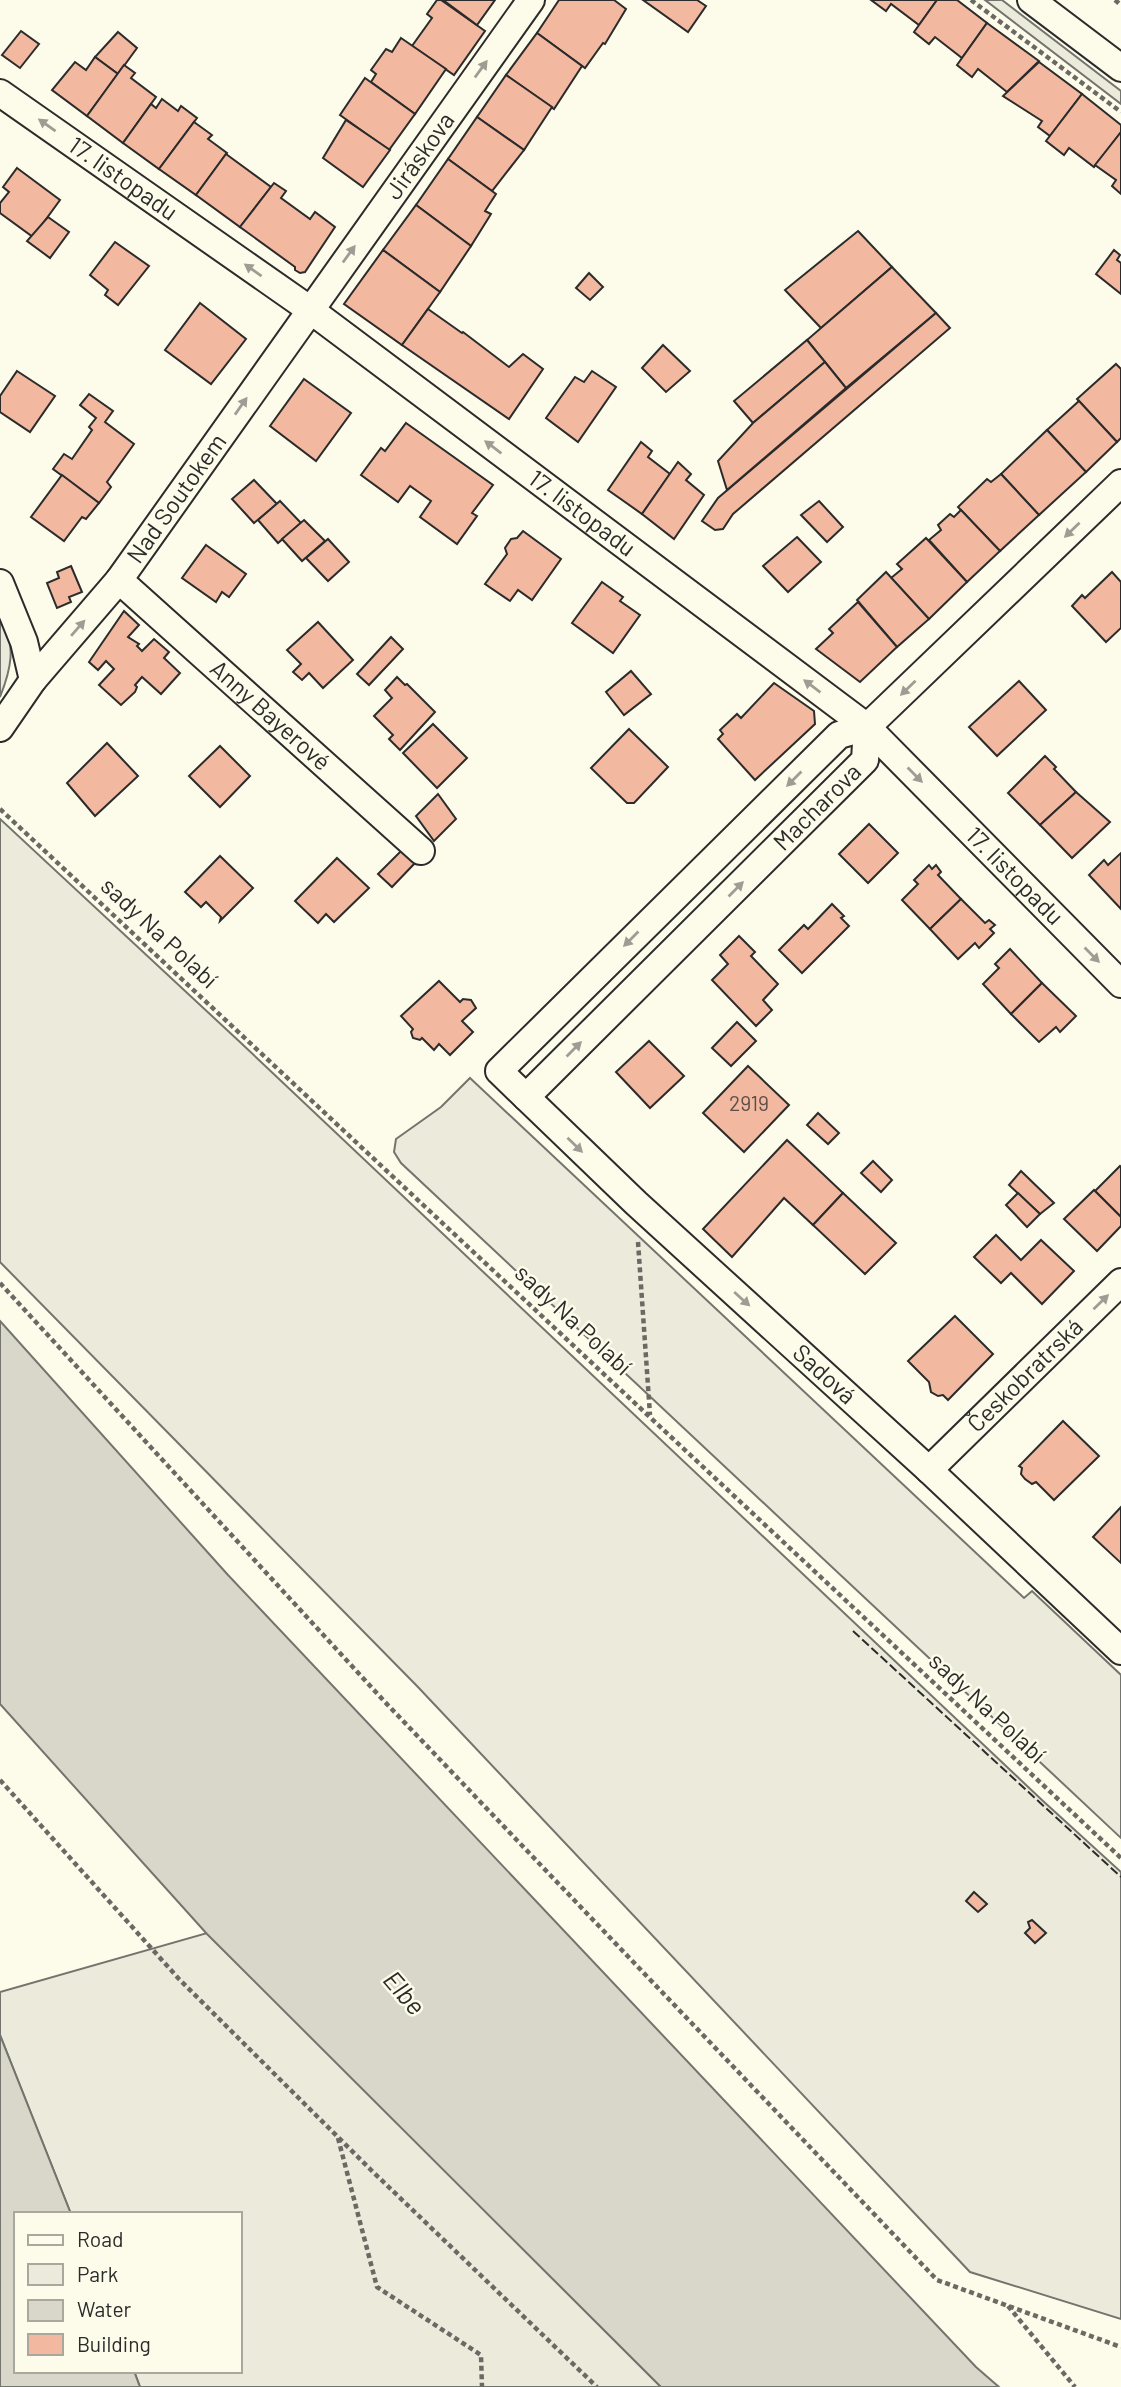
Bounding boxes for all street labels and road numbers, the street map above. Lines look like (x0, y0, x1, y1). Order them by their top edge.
street label: Jiráskova (378, 106, 460, 205)
street label: 17. listopadu (64, 130, 184, 226)
street label: Nad Soutokem (120, 427, 231, 568)
street label: 17. listopadu (524, 463, 642, 562)
street label: Anny Bayerové (205, 653, 337, 776)
street label: Macharova (767, 756, 866, 856)
street label: 17. listopadu (961, 820, 1070, 930)
street label: sady Na Polabí (96, 871, 224, 993)
street label: sady Na Polabí (510, 1258, 638, 1380)
street label: Českobratrská (961, 1312, 1088, 1437)
street label: Sadová (788, 1337, 863, 1409)
street label: sady Na Polabí (924, 1646, 1052, 1768)

